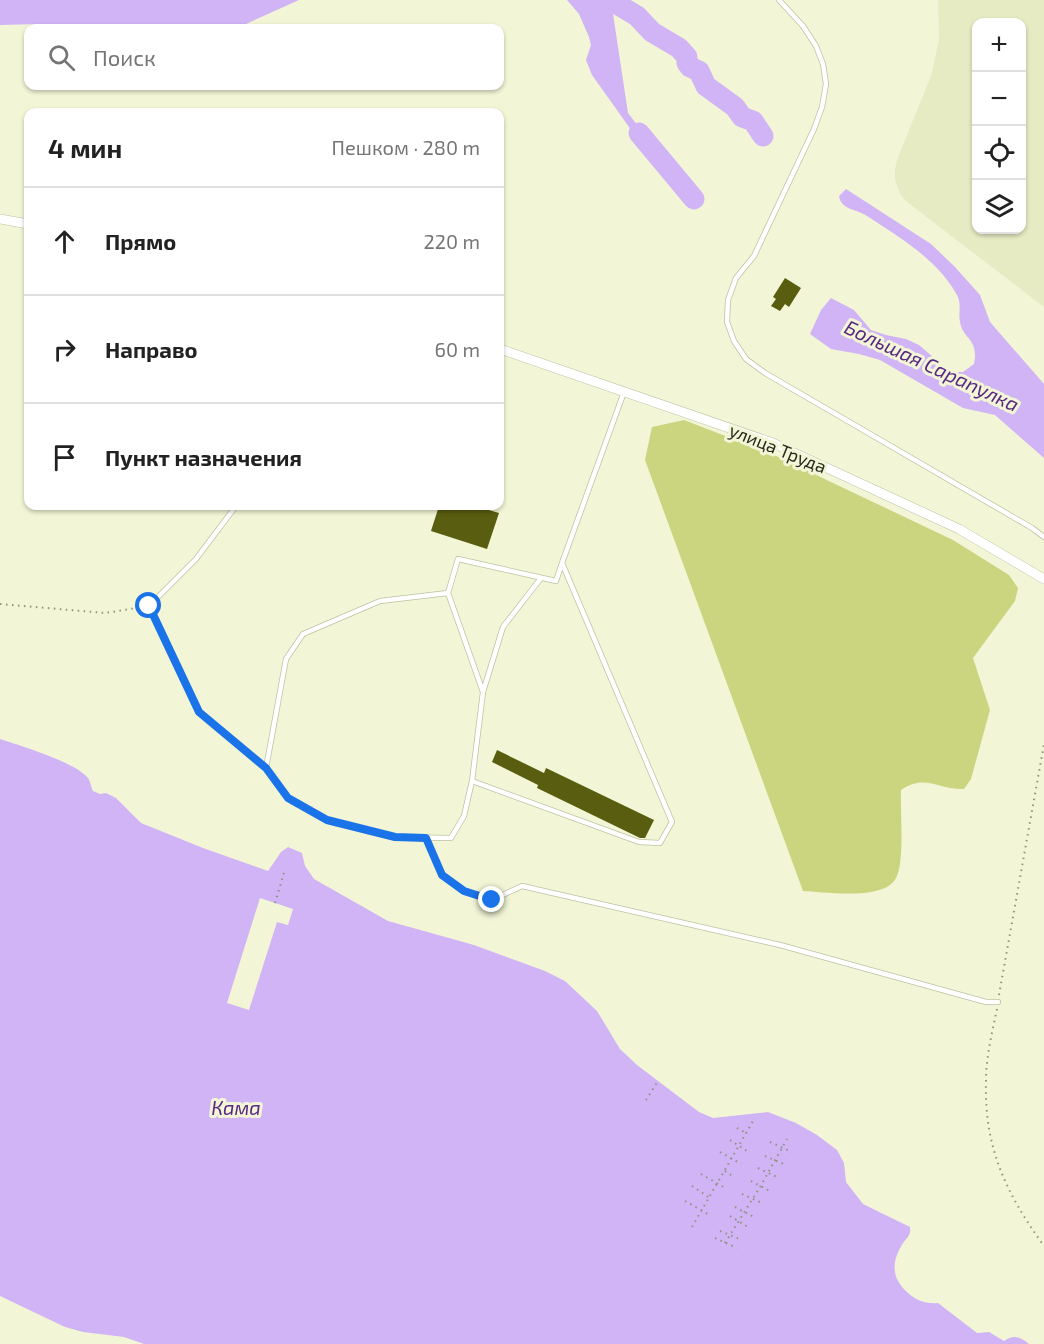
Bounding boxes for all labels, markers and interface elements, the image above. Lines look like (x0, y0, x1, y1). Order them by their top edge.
map controls (972, 18, 1026, 234)
button: + (972, 18, 1026, 72)
search box (24, 24, 504, 90)
icon: search (45, 41, 78, 74)
text: Поиск (93, 44, 156, 70)
button: − (972, 72, 1026, 126)
button: locate (972, 126, 1026, 180)
text: 4 мин (48, 132, 122, 163)
text: Пешком · 280 m (332, 135, 480, 159)
button: layers (972, 180, 1026, 234)
icon: ahead (48, 225, 81, 258)
text: Прямо (105, 228, 176, 254)
text: 220 m (423, 229, 480, 253)
water label: Большая Сарапулка (841, 314, 1023, 416)
icon: right (48, 333, 81, 366)
text: Направо (105, 336, 198, 362)
text: 60 m (435, 337, 480, 361)
street label: улица Труда (726, 419, 830, 477)
icon: arrive (48, 441, 81, 474)
text: Пункт назначения (105, 444, 302, 470)
route start (135, 592, 161, 618)
route end (478, 886, 504, 912)
water label: Кама (211, 1095, 261, 1119)

